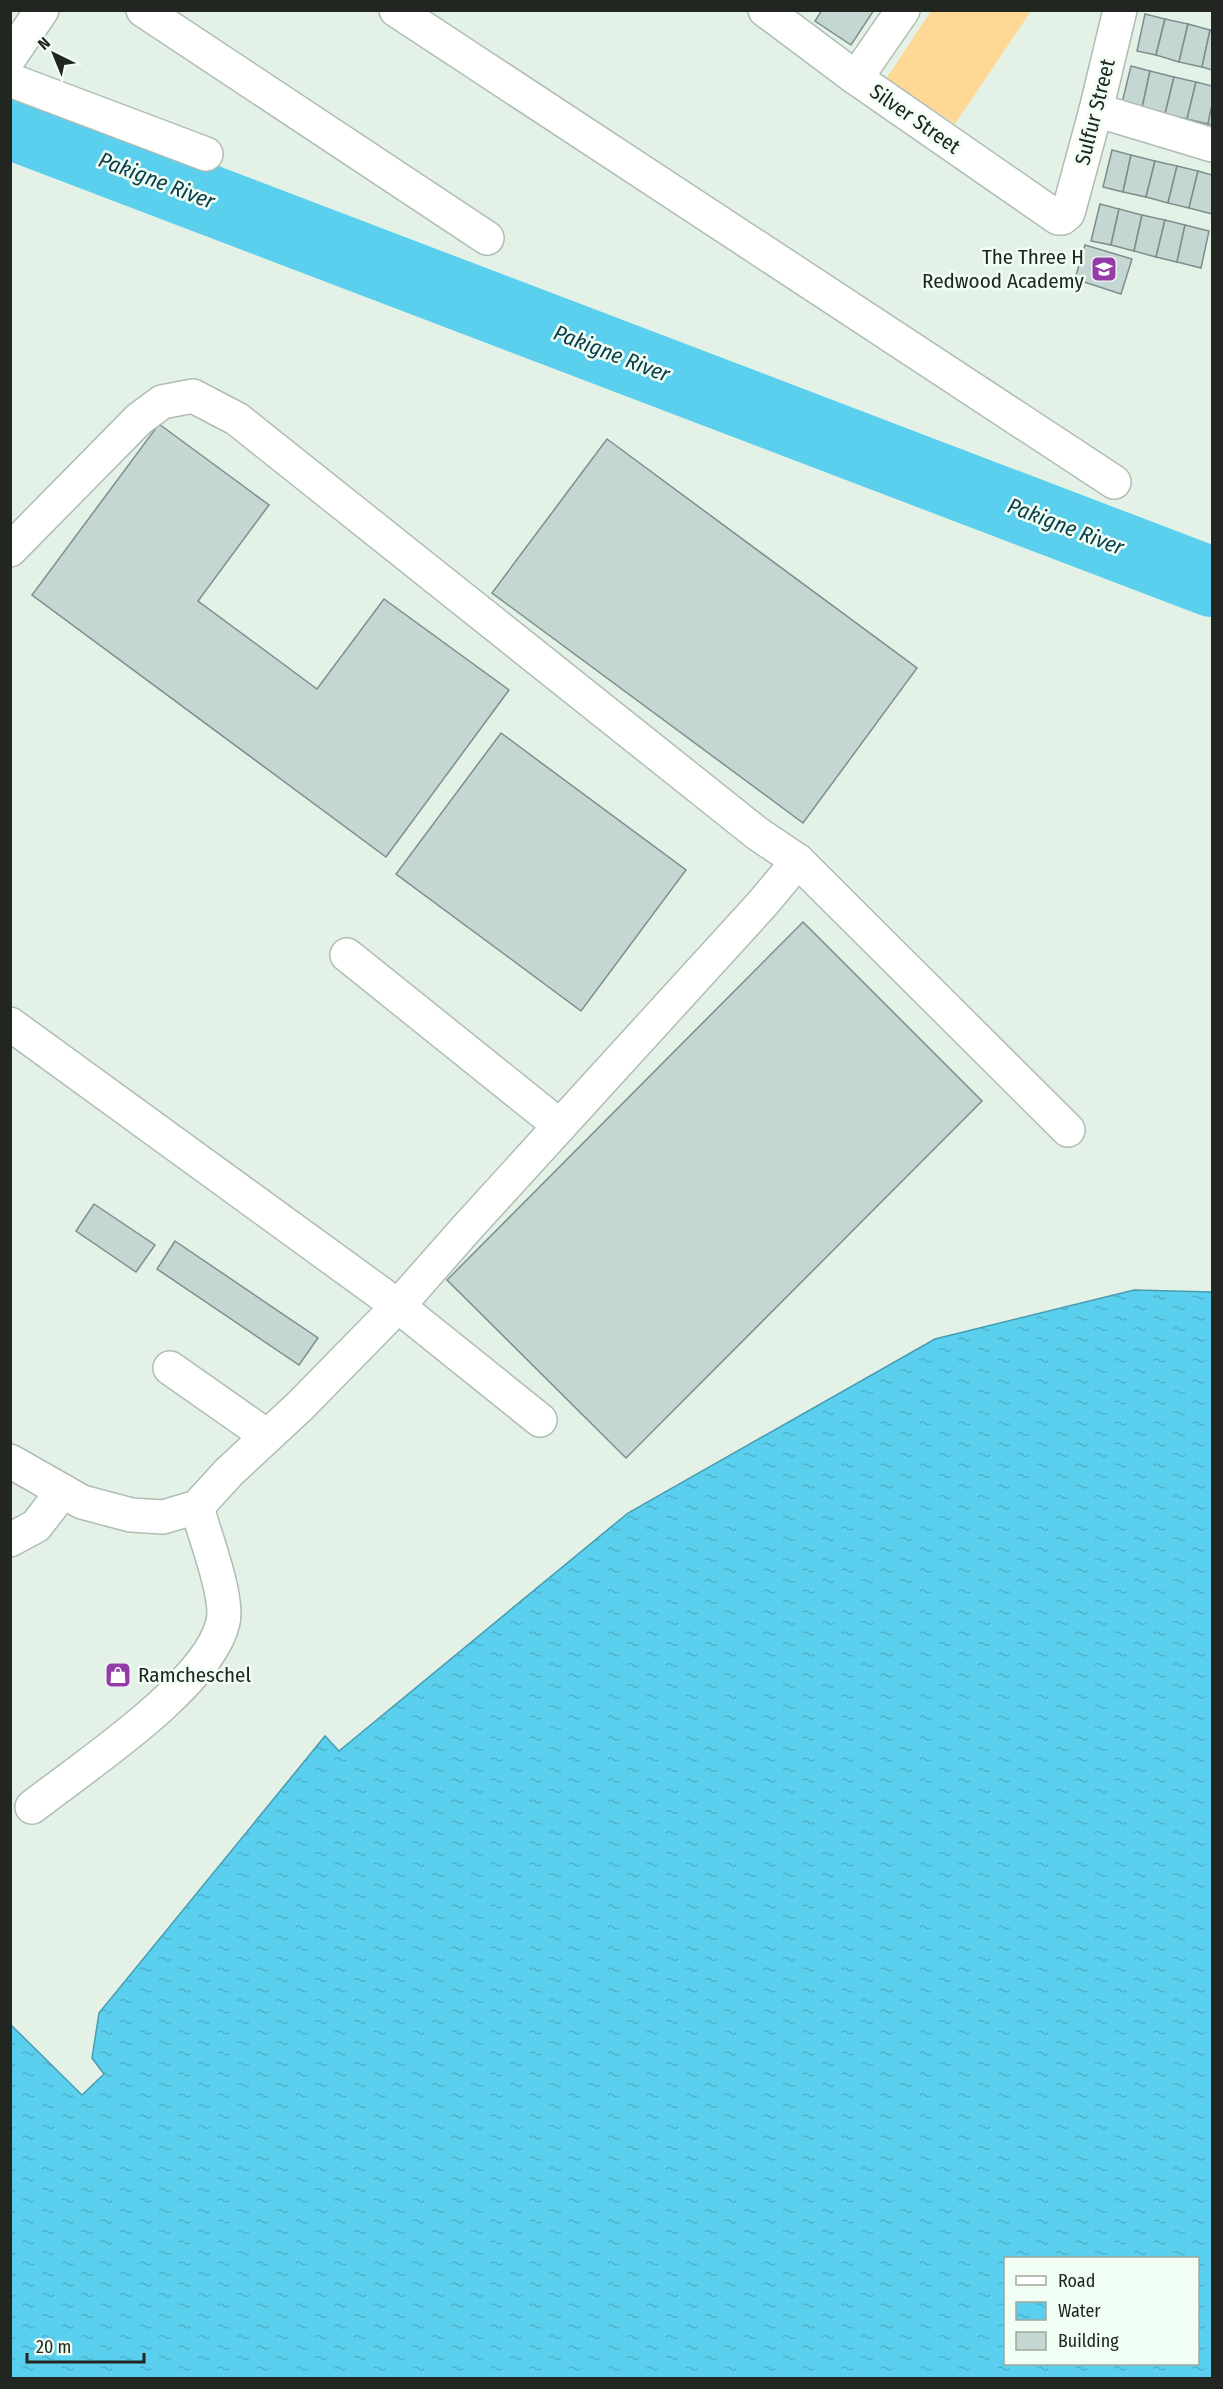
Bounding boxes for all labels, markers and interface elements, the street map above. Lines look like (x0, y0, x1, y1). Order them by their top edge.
north arrow (24, 24, 84, 84)
text: N (34, 33, 54, 54)
street label: Sulfur Street (1069, 56, 1121, 168)
street label: Silver Street (865, 78, 965, 160)
water label: Pakigne River (95, 146, 220, 215)
place label: The Three H Redwood Academy (922, 244, 1085, 294)
school or university icon: The Three H Redwood Academy (1089, 254, 1119, 284)
water label: Pakigne River (550, 319, 675, 388)
water label: Pakigne River (1004, 492, 1129, 561)
shop icon: Ramcheschel (103, 1660, 133, 1690)
place label: Ramcheschel (138, 1662, 251, 1688)
legend (1004, 2257, 1199, 2365)
text: Road (1058, 2270, 1095, 2292)
text: Water (1058, 2300, 1101, 2322)
scale bar (27, 2326, 144, 2364)
text: Building (1058, 2330, 1119, 2352)
text: 20 m (36, 2336, 71, 2358)

